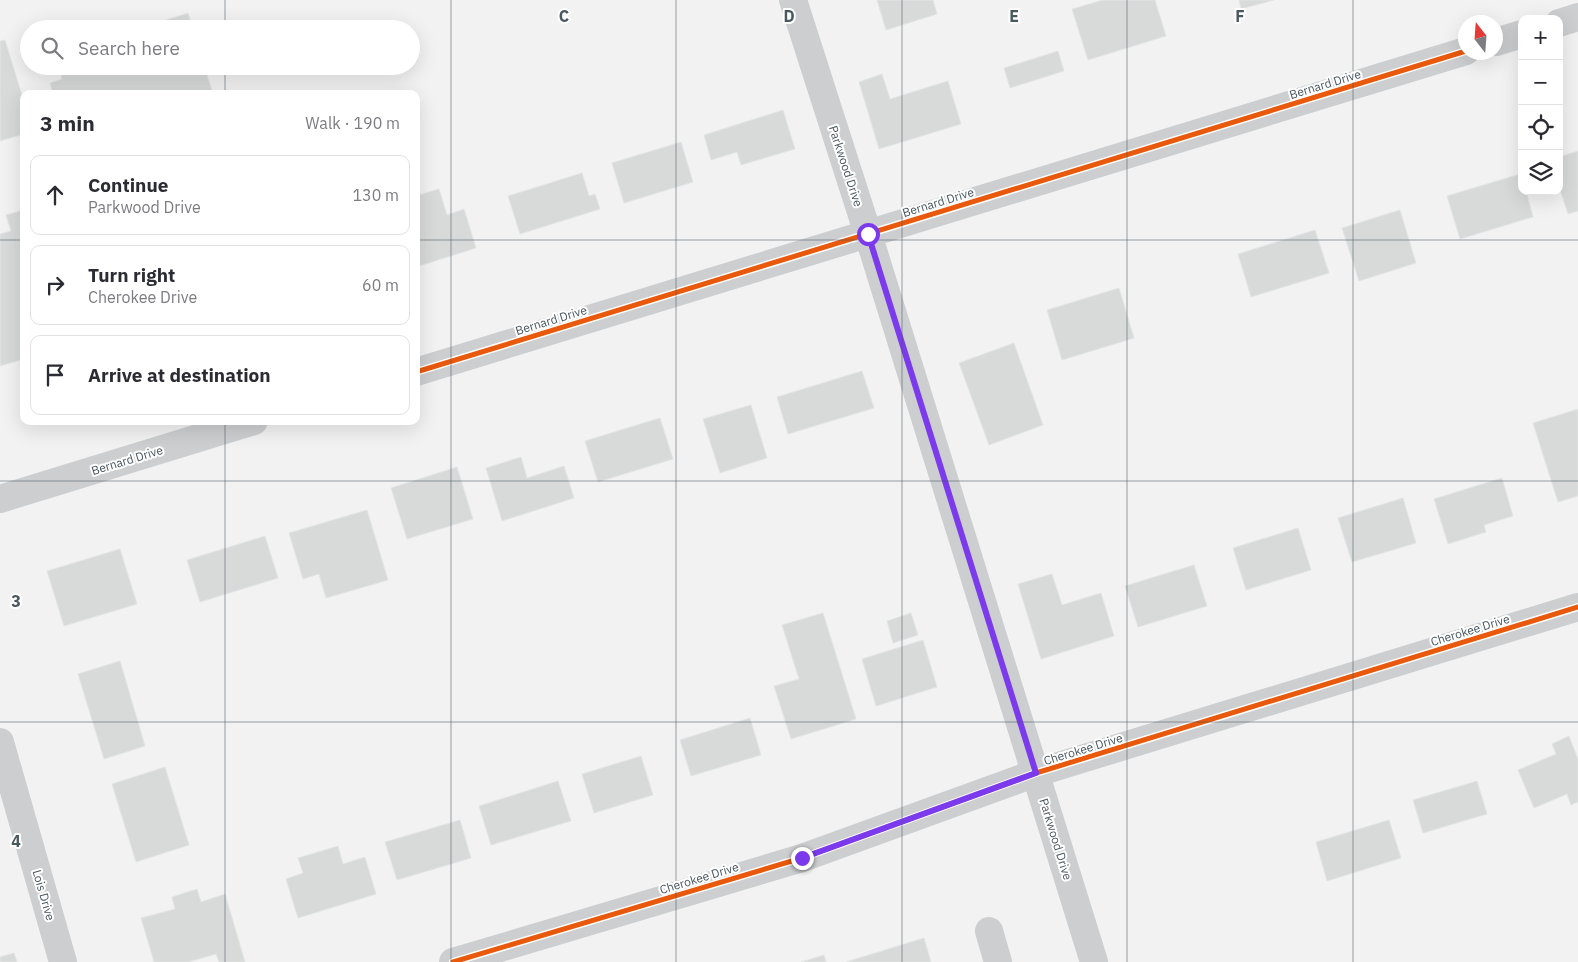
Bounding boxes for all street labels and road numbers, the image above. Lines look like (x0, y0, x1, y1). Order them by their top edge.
street label: Bernard Drive (1287, 66, 1363, 102)
street label: Parkwood Drive (826, 123, 866, 209)
street label: Bernard Drive (900, 184, 976, 220)
street label: Bernard Drive (513, 302, 589, 338)
street label: Bernard Drive (89, 442, 165, 478)
street label: Cherokee Drive (1429, 611, 1512, 649)
street label: Cherokee Drive (1042, 730, 1125, 768)
street label: Parkwood Drive (1036, 796, 1076, 882)
street label: Cherokee Drive (658, 859, 741, 897)
street label: Lois Drive (30, 868, 59, 923)

